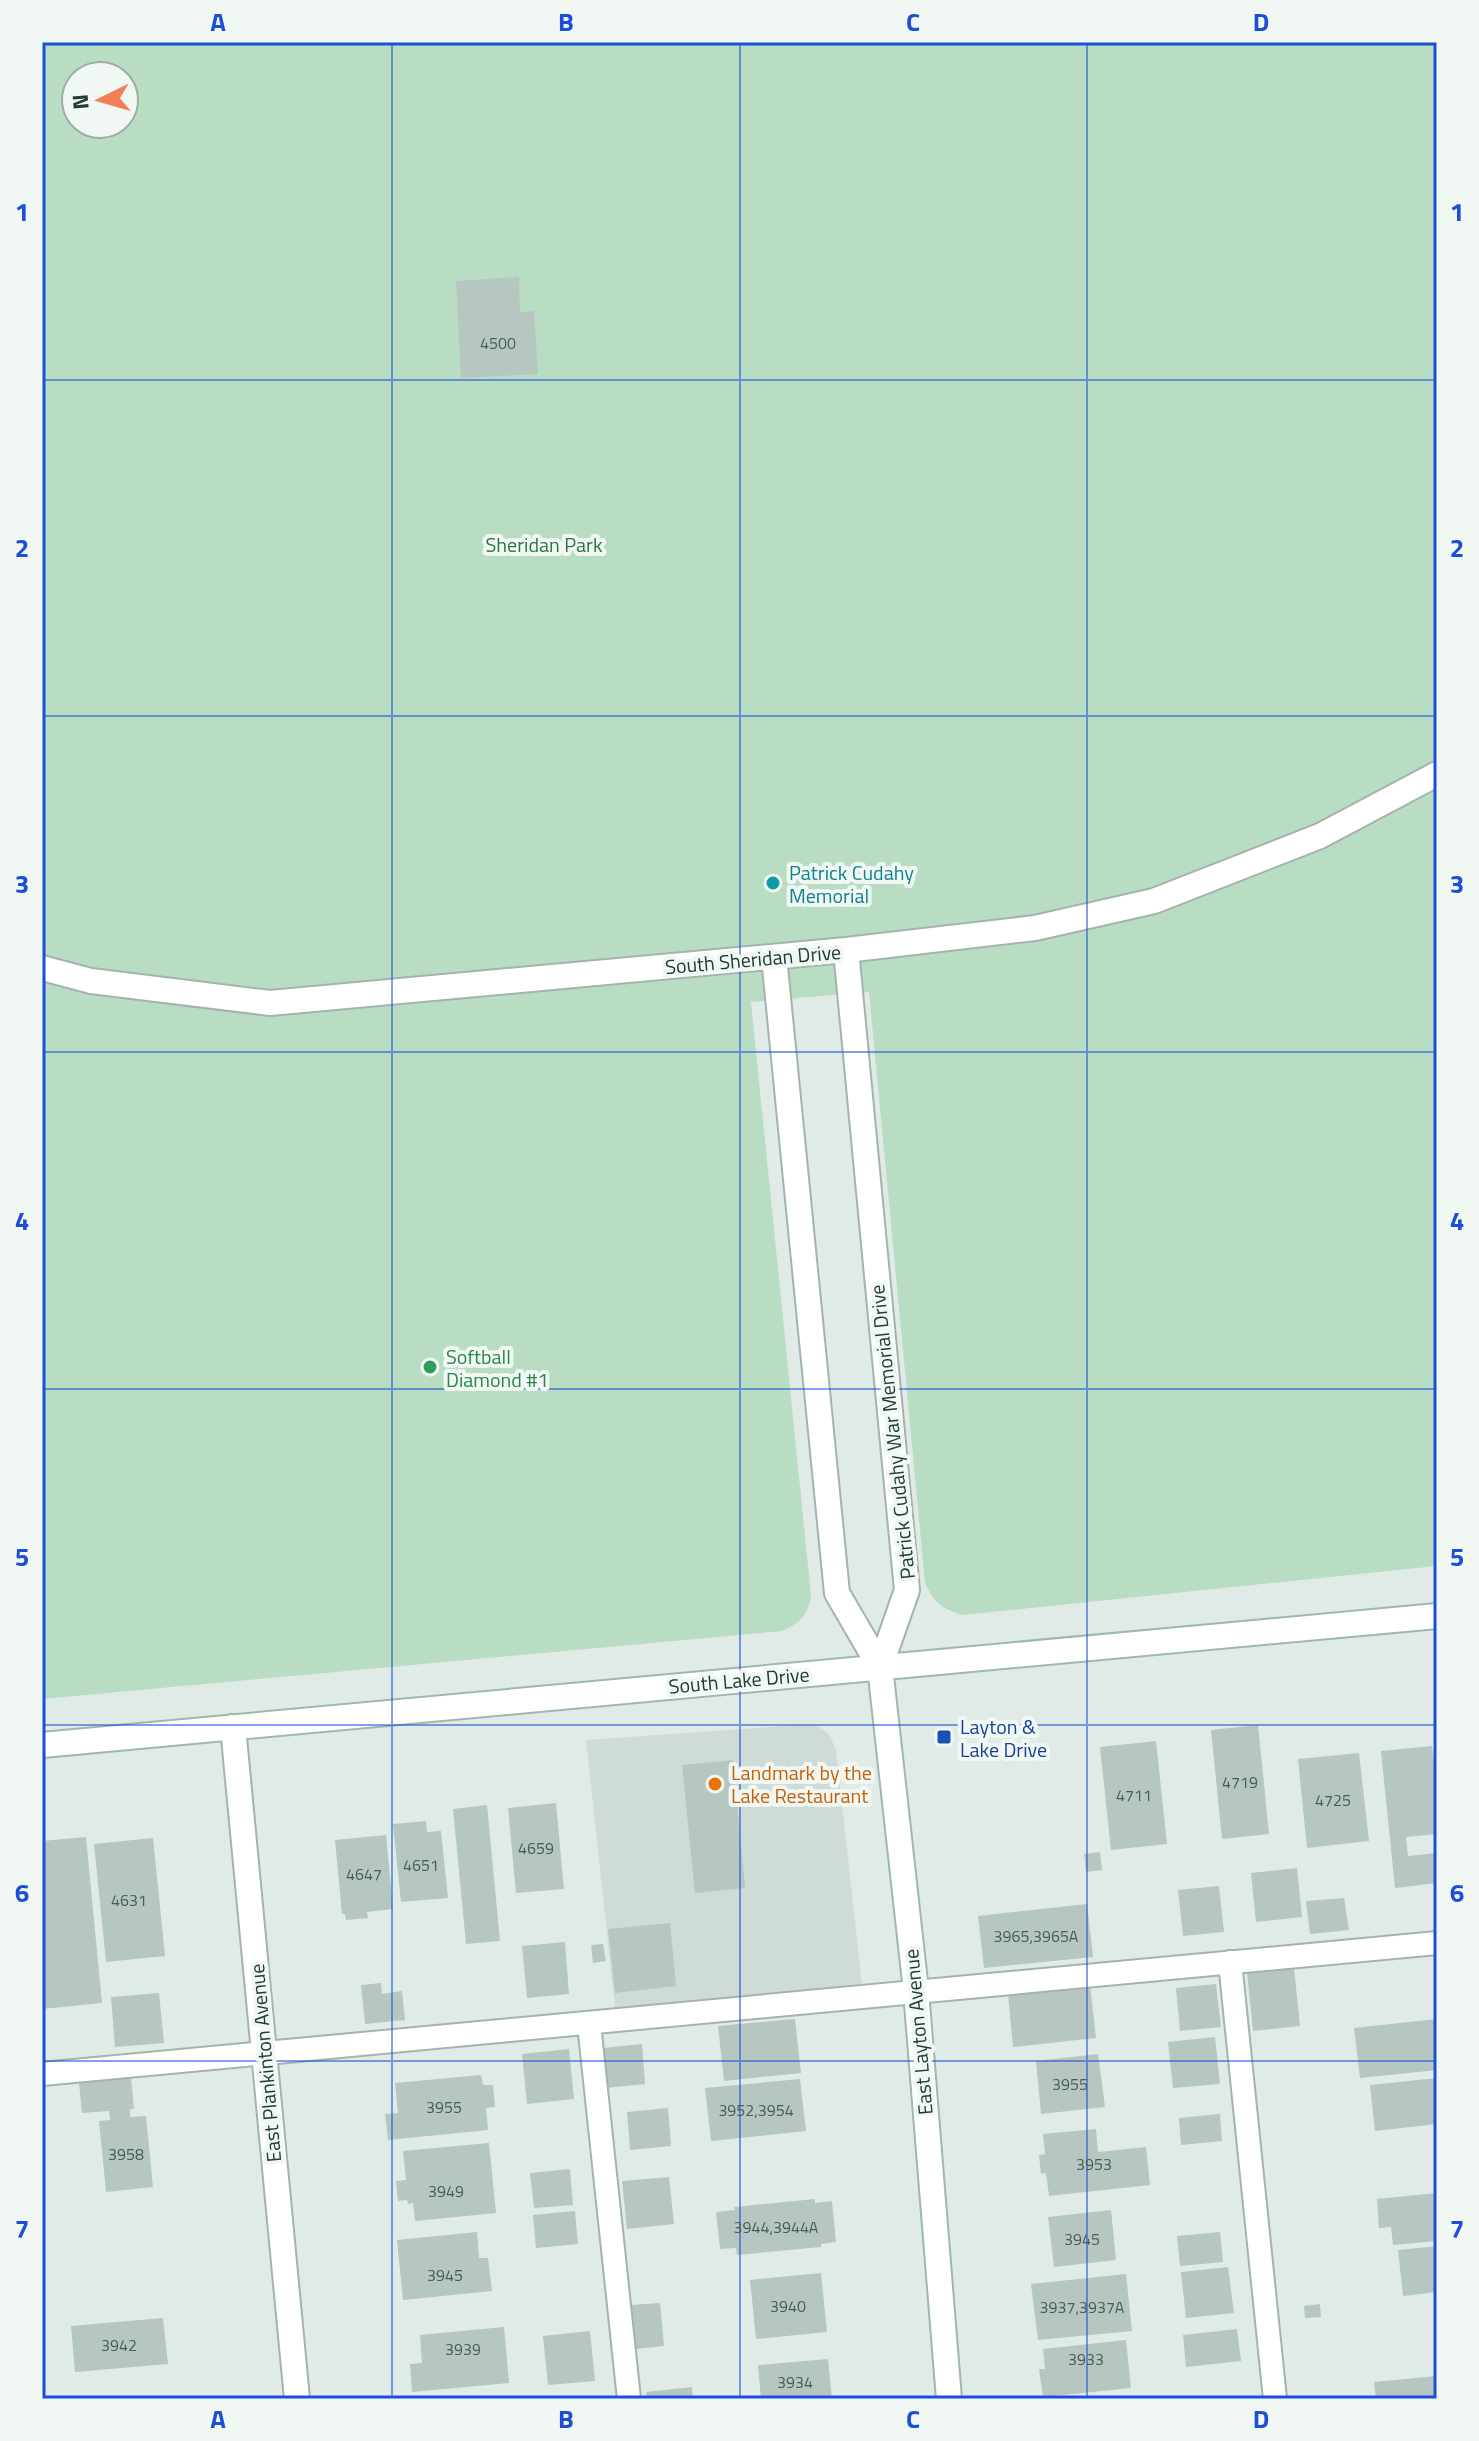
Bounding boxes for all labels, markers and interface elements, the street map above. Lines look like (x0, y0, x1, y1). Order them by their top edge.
text: A (210, 2, 226, 41)
text: B (558, 2, 574, 41)
text: C (906, 2, 920, 41)
text: D (1253, 2, 1269, 41)
north arrow (60, 60, 140, 140)
text: N (62, 93, 98, 111)
text: 1 (15, 192, 29, 231)
text: 1 (1450, 192, 1464, 231)
house number: 4500 (480, 331, 516, 355)
text: 2 (15, 528, 29, 567)
text: 2 (1450, 528, 1464, 567)
park label: Sheridan Park (486, 529, 603, 560)
place label: Patrick Cudahy Memorial (789, 857, 914, 911)
text: 3 (15, 864, 29, 903)
text: 3 (1450, 864, 1464, 903)
marker: Patrick Cudahy Memorial (764, 874, 782, 892)
street label: South Sheridan Drive (664, 936, 842, 982)
text: 4 (15, 1201, 29, 1240)
text: 4 (1450, 1201, 1464, 1240)
street label: Patrick Cudahy War Memorial Drive (861, 1283, 923, 1581)
place label: Softball Diamond #1 (446, 1341, 549, 1395)
marker: Softball Diamond #1 (421, 1358, 439, 1376)
text: 5 (15, 1537, 29, 1576)
text: 5 (1450, 1537, 1464, 1576)
street label: South Lake Drive (667, 1658, 811, 1702)
place label: Layton & Lake Drive (960, 1711, 1047, 1765)
marker: Layton & Lake Drive (935, 1728, 953, 1746)
place label: Landmark by the Lake Restaurant (731, 1757, 872, 1811)
house number: 4719 (1222, 1770, 1258, 1794)
marker: Landmark by the Lake Restaurant (706, 1775, 724, 1793)
house number: 4711 (1116, 1783, 1152, 1807)
house number: 4725 (1315, 1788, 1351, 1812)
house number: 4659 (518, 1836, 554, 1860)
house number: 4651 (403, 1853, 439, 1877)
house number: 4647 (346, 1862, 382, 1886)
text: 6 (15, 1873, 29, 1912)
text: 6 (1450, 1873, 1464, 1912)
house number: 4631 (111, 1888, 147, 1912)
house number: 3965,3965A (994, 1924, 1079, 1948)
street label: East Layton Avenue (895, 1948, 941, 2116)
street label: East Plankinton Avenue (241, 1963, 289, 2163)
house number: 3955 (1052, 2072, 1088, 2096)
house number: 3955 (426, 2095, 462, 2119)
house number: 3952,3954 (718, 2098, 794, 2122)
house number: 3958 (108, 2142, 144, 2166)
house number: 3953 (1076, 2152, 1112, 2176)
house number: 3949 (428, 2179, 464, 2203)
text: 7 (15, 2209, 29, 2248)
text: 7 (1450, 2209, 1464, 2248)
house number: 3944,3944A (734, 2215, 819, 2239)
house number: 3945 (1064, 2227, 1100, 2251)
house number: 3945 (427, 2263, 463, 2287)
house number: 3940 (770, 2294, 806, 2318)
house number: 3937,3937A (1040, 2295, 1125, 2319)
house number: 3942 (101, 2333, 137, 2357)
house number: 3939 (445, 2337, 481, 2361)
house number: 3933 (1068, 2347, 1104, 2371)
house number: 3934 (777, 2370, 813, 2394)
text: A (210, 2399, 226, 2438)
text: B (558, 2399, 574, 2438)
text: C (906, 2399, 920, 2438)
text: D (1253, 2399, 1269, 2438)

